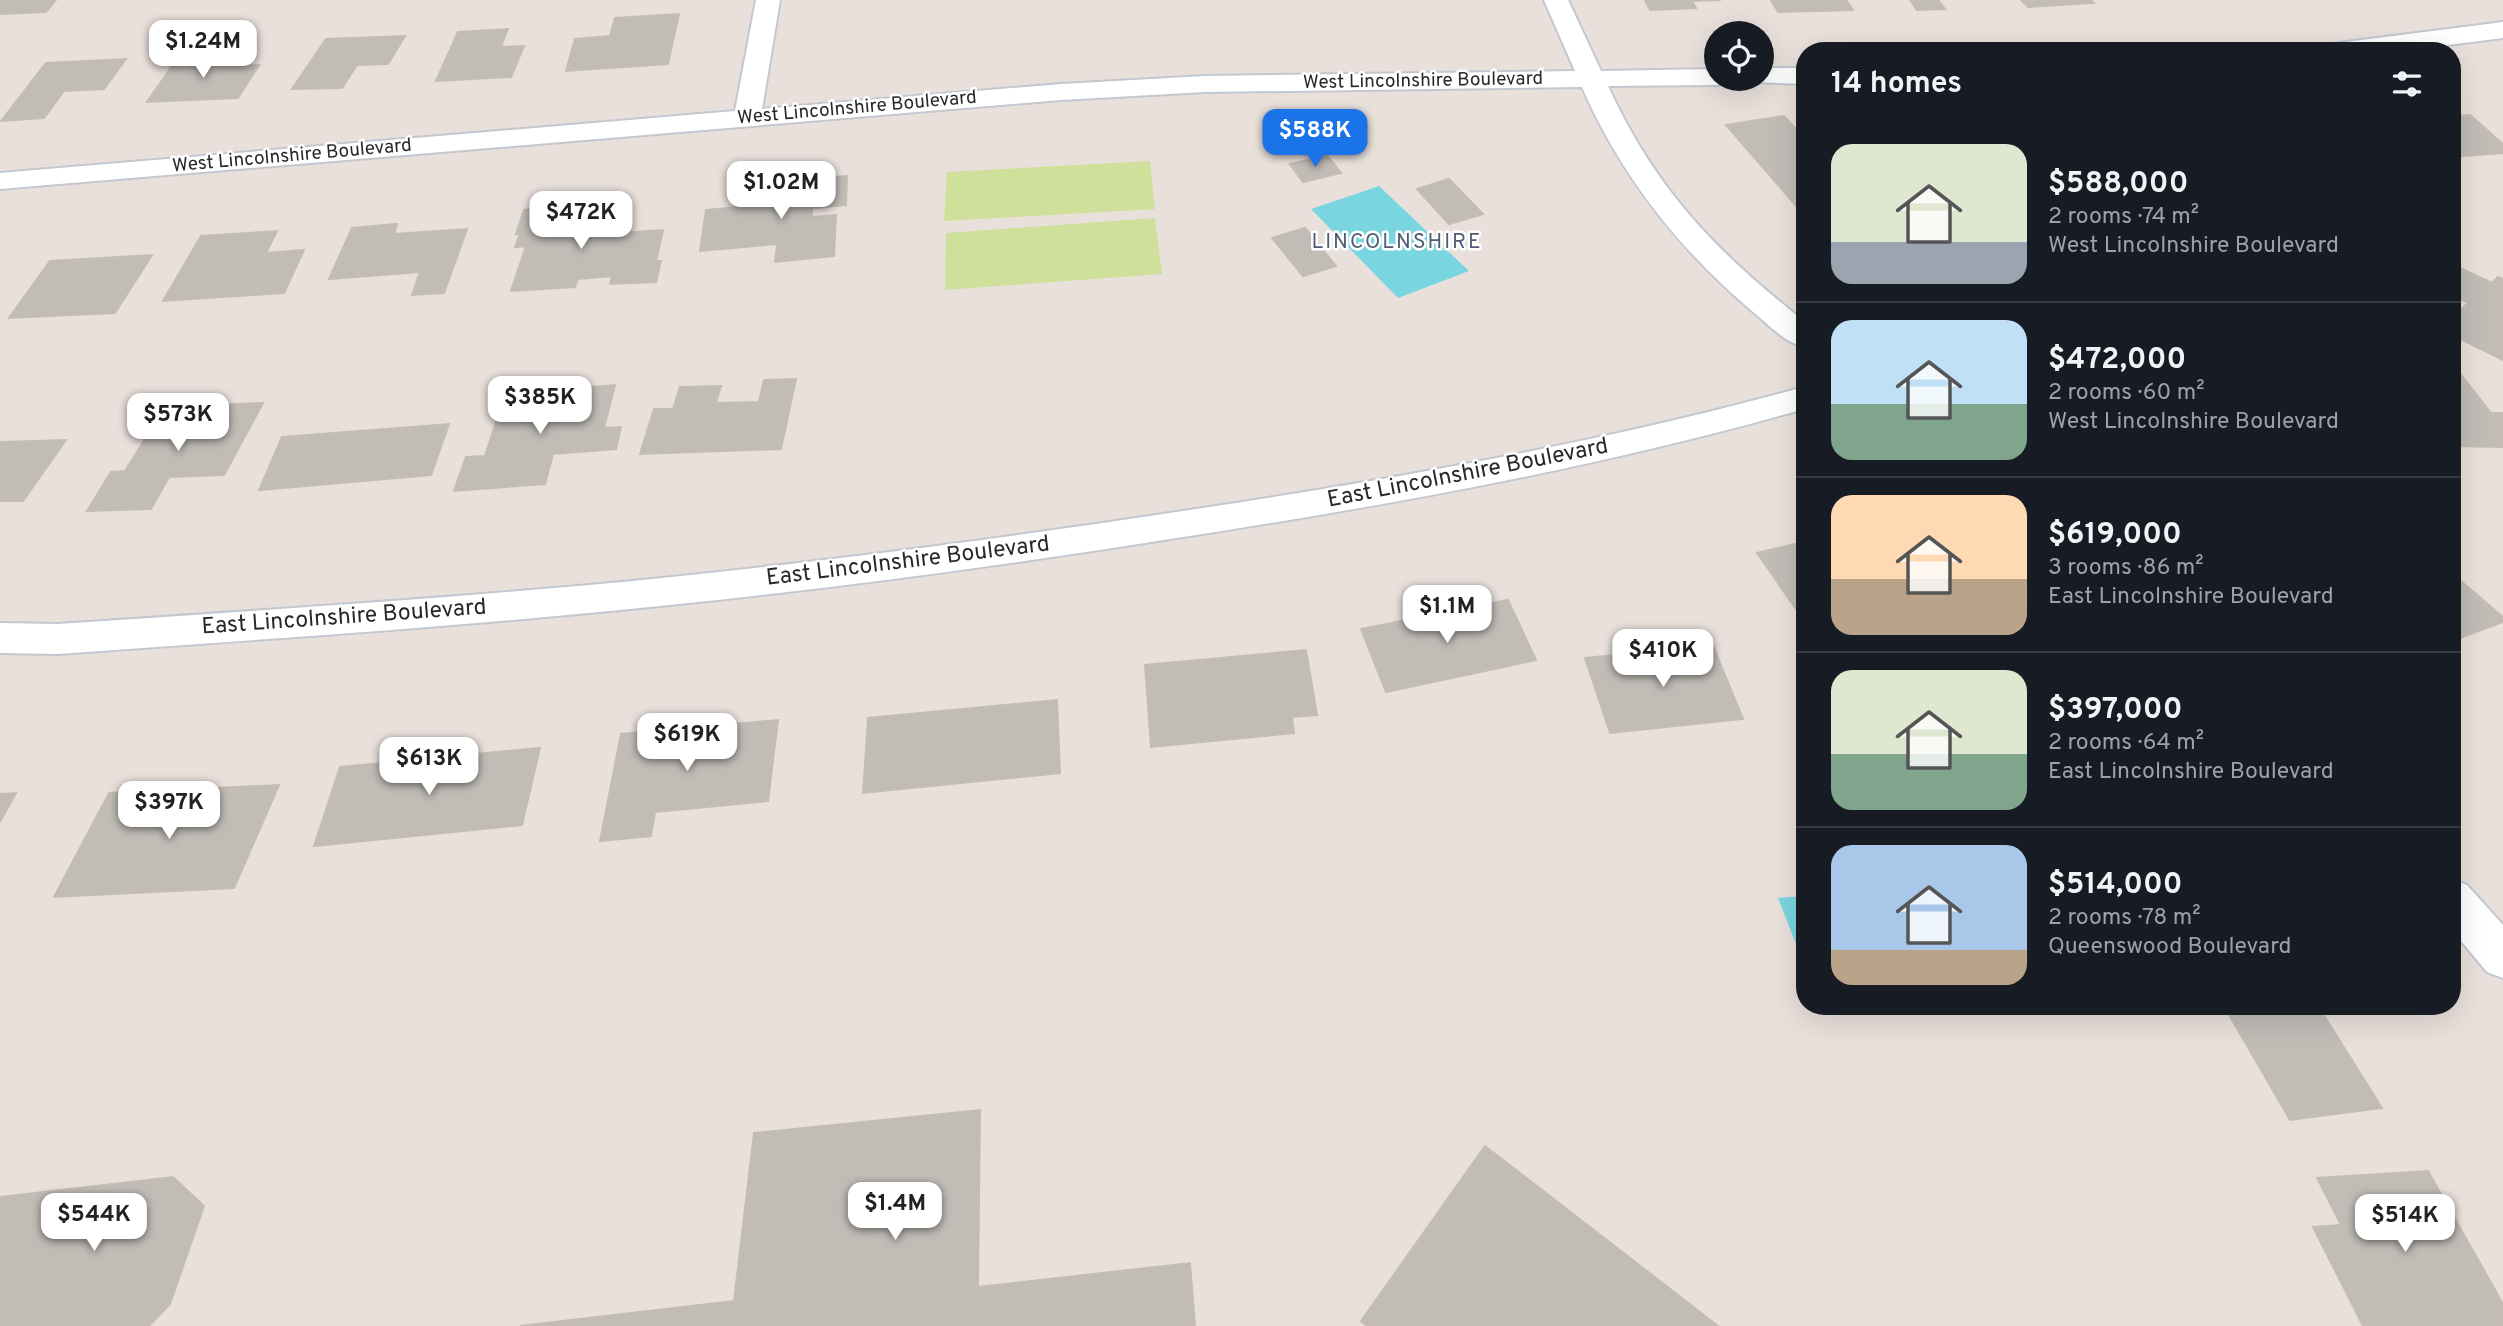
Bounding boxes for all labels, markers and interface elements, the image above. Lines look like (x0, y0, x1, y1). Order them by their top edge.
pin: $1.24M (146, 20, 260, 80)
map controls (1704, 21, 1774, 91)
button: locate (1704, 21, 1774, 91)
text: $1.24M (165, 28, 241, 57)
icon: filters (2388, 65, 2426, 103)
text: 14 homes (1831, 66, 1962, 103)
street label: West Lincolnshire Boulevard (1303, 67, 1543, 95)
street label: West Lincolnshire Boulevard (736, 86, 978, 130)
pin: $588K (1266, 110, 1364, 169)
text: $588K (1278, 117, 1352, 146)
street label: West Lincolnshire Boulevard (171, 134, 413, 178)
pin: $1.02M (724, 162, 838, 221)
text: $588,000 (2048, 166, 2188, 203)
text: $1.02M (743, 169, 819, 198)
icon: home (1887, 172, 1971, 256)
pin: $472K (532, 191, 630, 251)
text: $472K (545, 199, 617, 228)
text: 2 rooms · 74 m² (2048, 203, 2199, 232)
district label: LINCOLNSHIRE (1311, 229, 1483, 256)
text: West Lincolnshire Boulevard (2048, 232, 2339, 261)
text: $472,000 (2048, 342, 2186, 379)
icon: home (1887, 348, 1971, 432)
pin: $385K (491, 376, 589, 436)
text: 2 rooms · 60 m² (2048, 379, 2205, 408)
text: $385K (504, 384, 576, 413)
pin: $573K (129, 393, 227, 453)
text: $573K (143, 401, 213, 430)
text: West Lincolnshire Boulevard (2048, 408, 2339, 437)
street label: East Lincolnshire Boulevard (1325, 433, 1611, 515)
text: $619,000 (2048, 517, 2182, 554)
icon: home (1887, 523, 1971, 607)
street label: East Lincolnshire Boulevard (764, 530, 1052, 594)
text: 3 rooms · 86 m² (2048, 554, 2204, 583)
text: East Lincolnshire Boulevard (2048, 583, 2334, 612)
pin: $1.1M (1398, 586, 1496, 645)
text: $1.1M (1419, 593, 1475, 622)
street label: East Lincolnshire Boulevard (201, 594, 487, 642)
pin: $410K (1614, 630, 1712, 689)
text: $410K (1628, 637, 1698, 666)
text: $397,000 (2048, 692, 2182, 729)
icon: home (1887, 698, 1971, 782)
pin: $619K (638, 714, 736, 773)
text: $619K (653, 721, 721, 750)
text: 2 rooms · 64 m² (2048, 729, 2204, 758)
pin: $613K (380, 738, 478, 797)
text: $613K (395, 745, 463, 774)
text: East Lincolnshire Boulevard (2048, 758, 2334, 787)
pin: $397K (120, 782, 218, 841)
text: $397K (134, 789, 204, 818)
text: $514,000 (2048, 867, 2183, 904)
icon: home (1887, 873, 1971, 957)
text: 2 rooms · 78 m² (2048, 904, 2201, 933)
text: Queenswood Boulevard (2048, 933, 2292, 962)
pin: $1.4M (846, 1182, 944, 1242)
text: $1.4M (864, 1190, 926, 1219)
pin: $544K (45, 1194, 143, 1253)
pin: $514K (2356, 1194, 2454, 1254)
text: $544K (57, 1201, 131, 1230)
text: $514K (2371, 1202, 2439, 1231)

